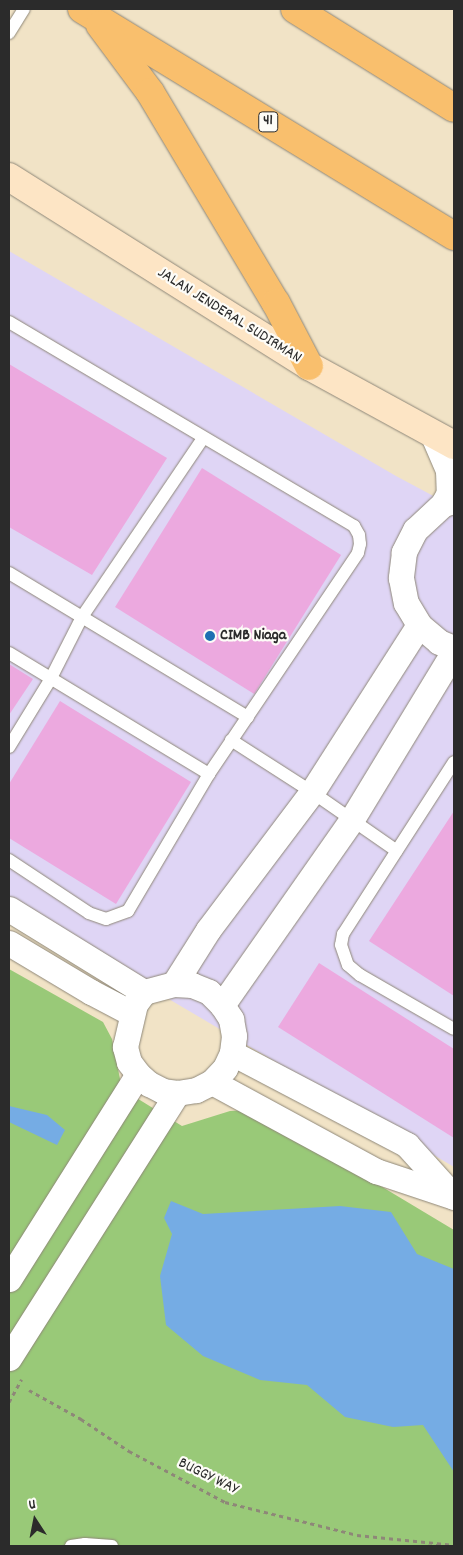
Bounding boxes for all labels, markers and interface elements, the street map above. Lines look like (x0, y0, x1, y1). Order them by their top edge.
road number: 41 (258, 110, 278, 134)
street label: JALAN JENDERAL SUDIRMAN (153, 264, 305, 368)
place label: CIMB Niaga (220, 626, 286, 646)
marker: CIMB Niaga (204, 630, 216, 642)
street label: BUGGY WAY (175, 1454, 241, 1500)
north arrow (10, 1495, 60, 1545)
text: U (27, 1495, 37, 1516)

